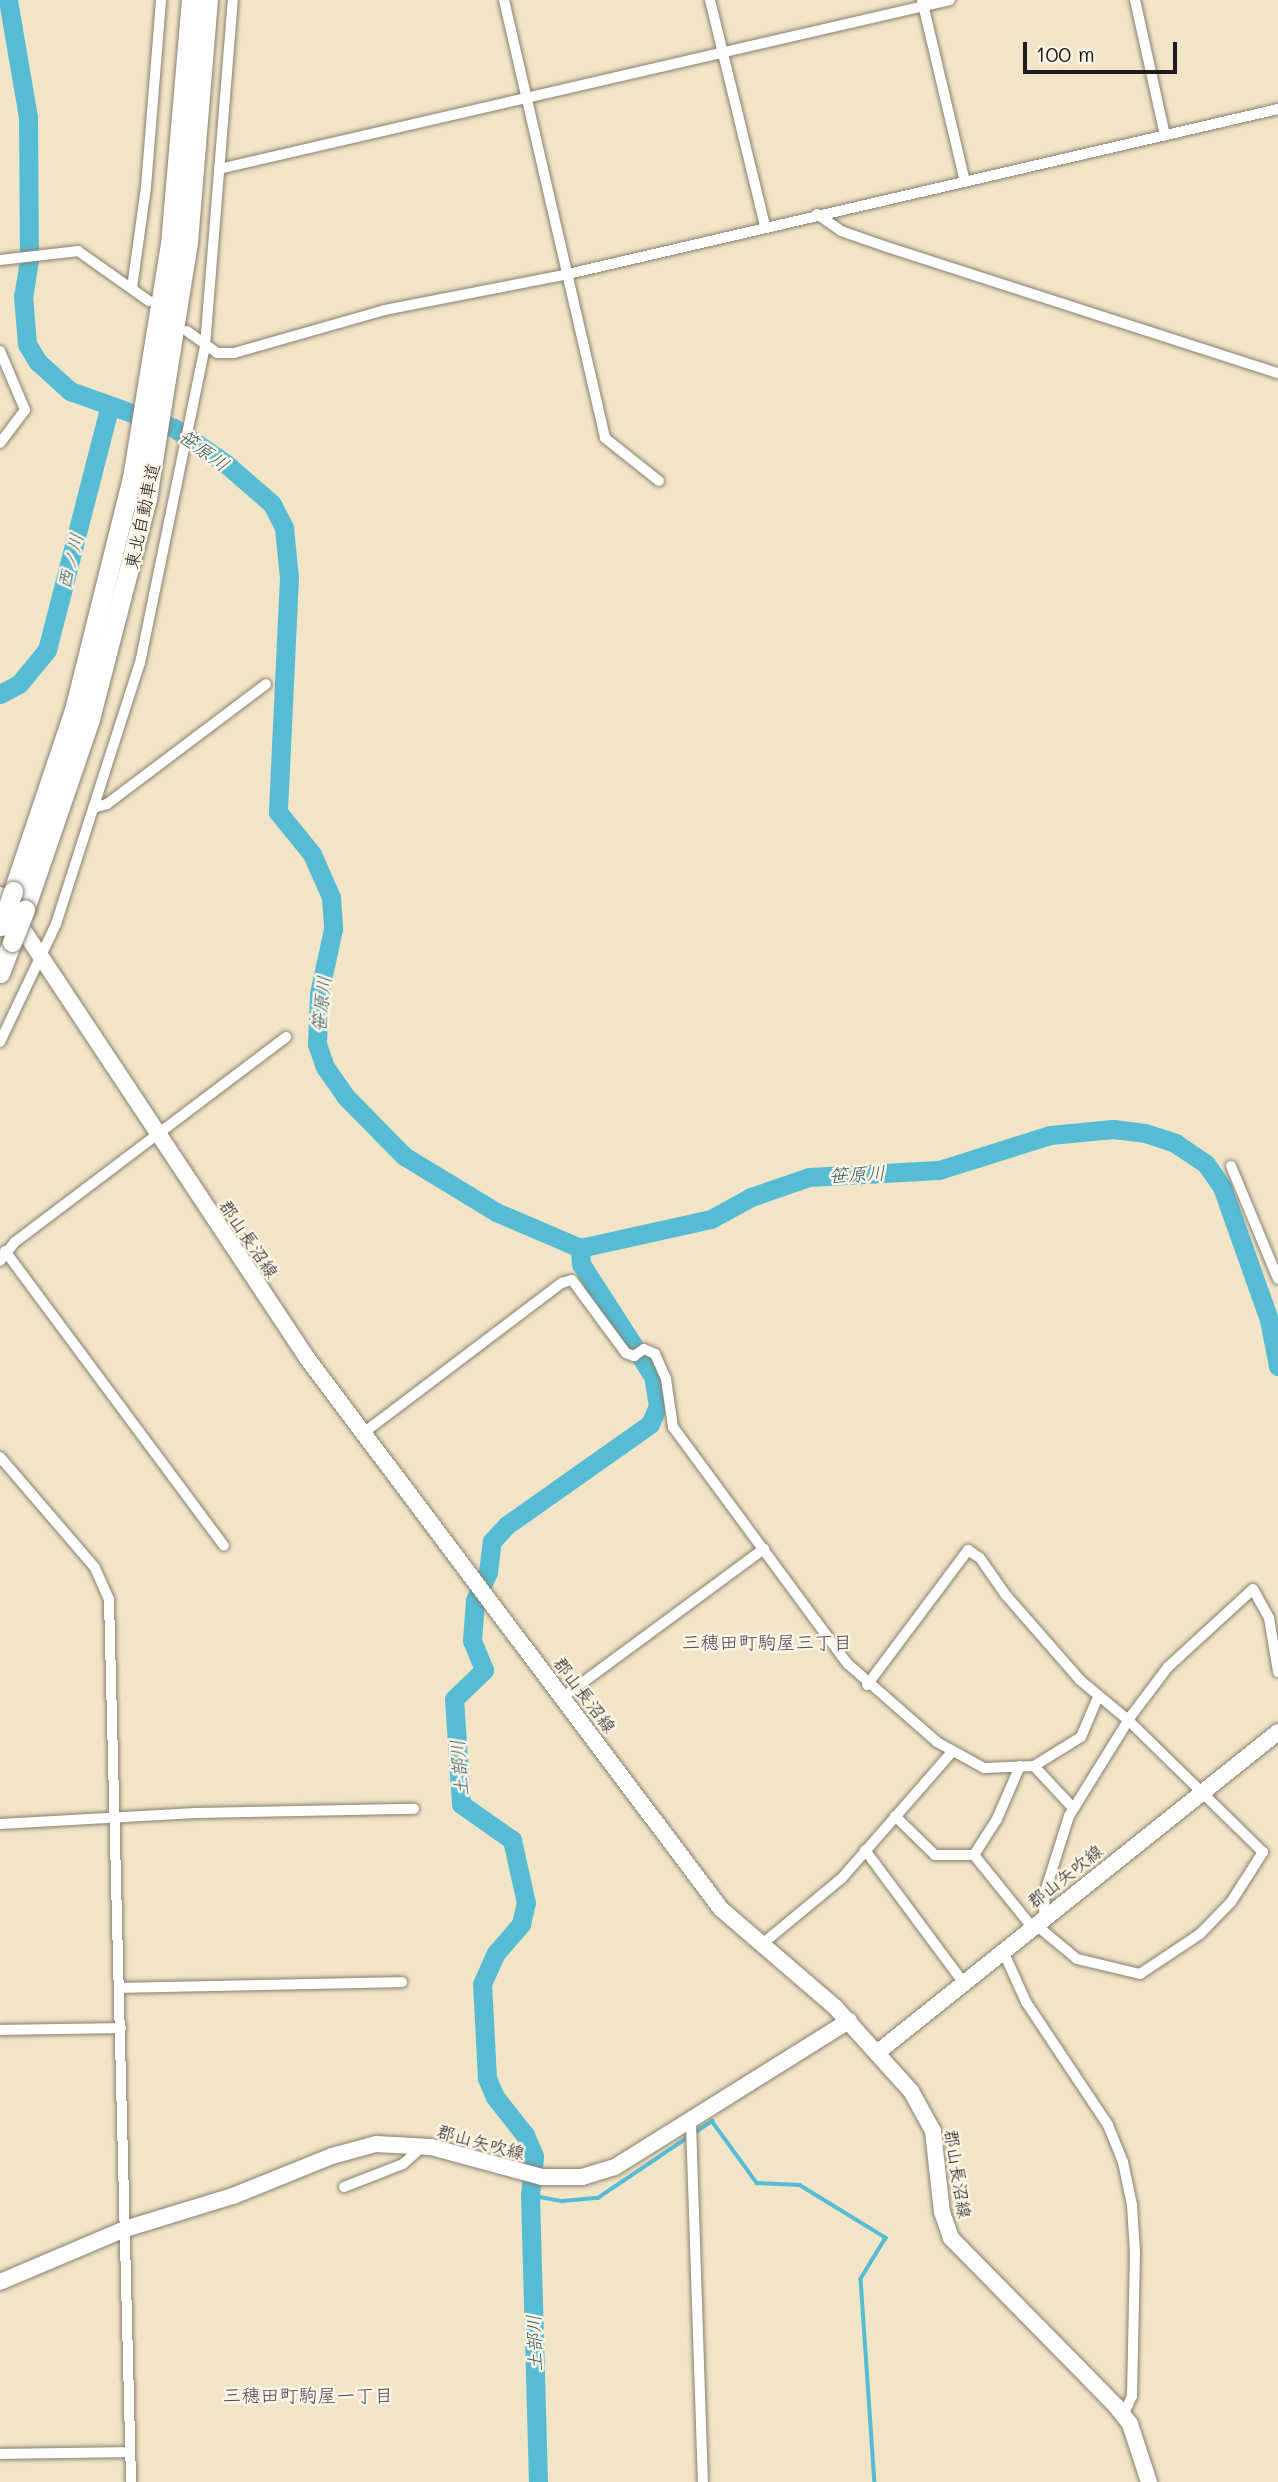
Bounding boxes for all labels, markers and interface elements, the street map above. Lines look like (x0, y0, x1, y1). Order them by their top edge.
scale bar (1026, 28, 1180, 72)
text: 100 m (1036, 40, 1095, 67)
water label: 笹原川 (174, 424, 234, 476)
street label: 東北自動車道 (120, 461, 164, 571)
water label: 西ノ川 (52, 531, 88, 591)
water label: 笹原川 (307, 974, 335, 1034)
water label: 笹原川 (828, 1161, 886, 1187)
street label: 郡山長沼線 (215, 1196, 283, 1282)
district label: 三穂田町駒屋三丁目 (682, 1631, 852, 1653)
street label: 郡山長沼線 (549, 1653, 621, 1737)
water label: 土部川 (445, 1739, 473, 1797)
street label: 郡山矢吹線 (1023, 1840, 1107, 1912)
street label: 郡山矢吹線 (435, 2120, 527, 2164)
street label: 郡山長沼線 (940, 2128, 976, 2220)
water label: 土部川 (522, 2314, 546, 2372)
district label: 三穂田町駒屋一丁目 (223, 2384, 393, 2406)

